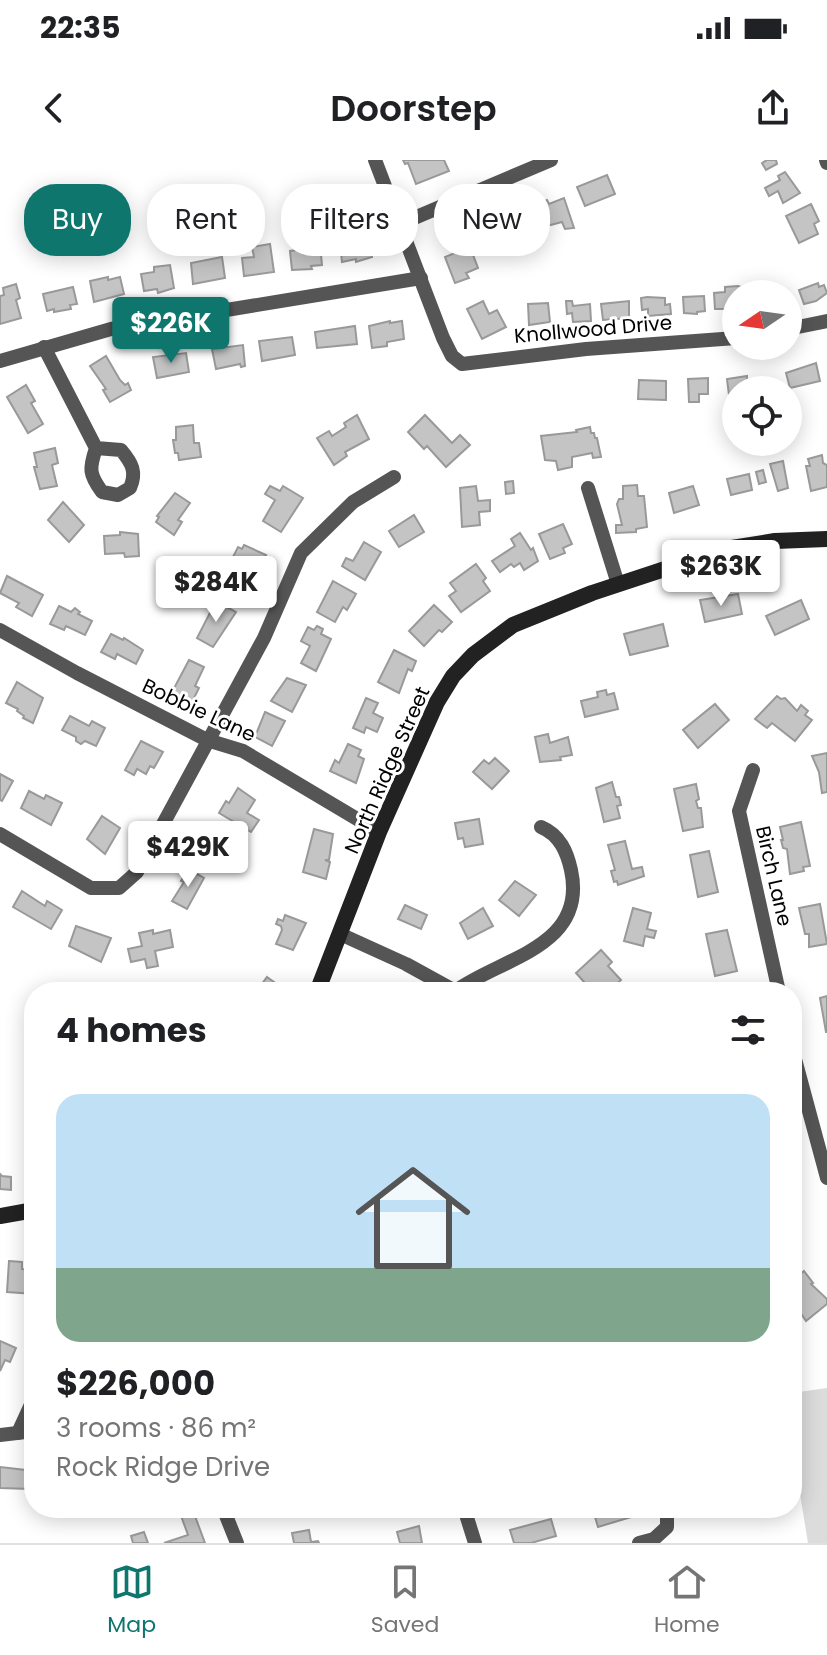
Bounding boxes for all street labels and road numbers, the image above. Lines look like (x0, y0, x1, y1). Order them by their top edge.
street label: Knollwood Drive (513, 308, 673, 350)
street label: Bobbie Lane (138, 672, 260, 748)
street label: North Ridge Street (338, 682, 436, 858)
street label: Birch Lane (749, 823, 799, 929)

